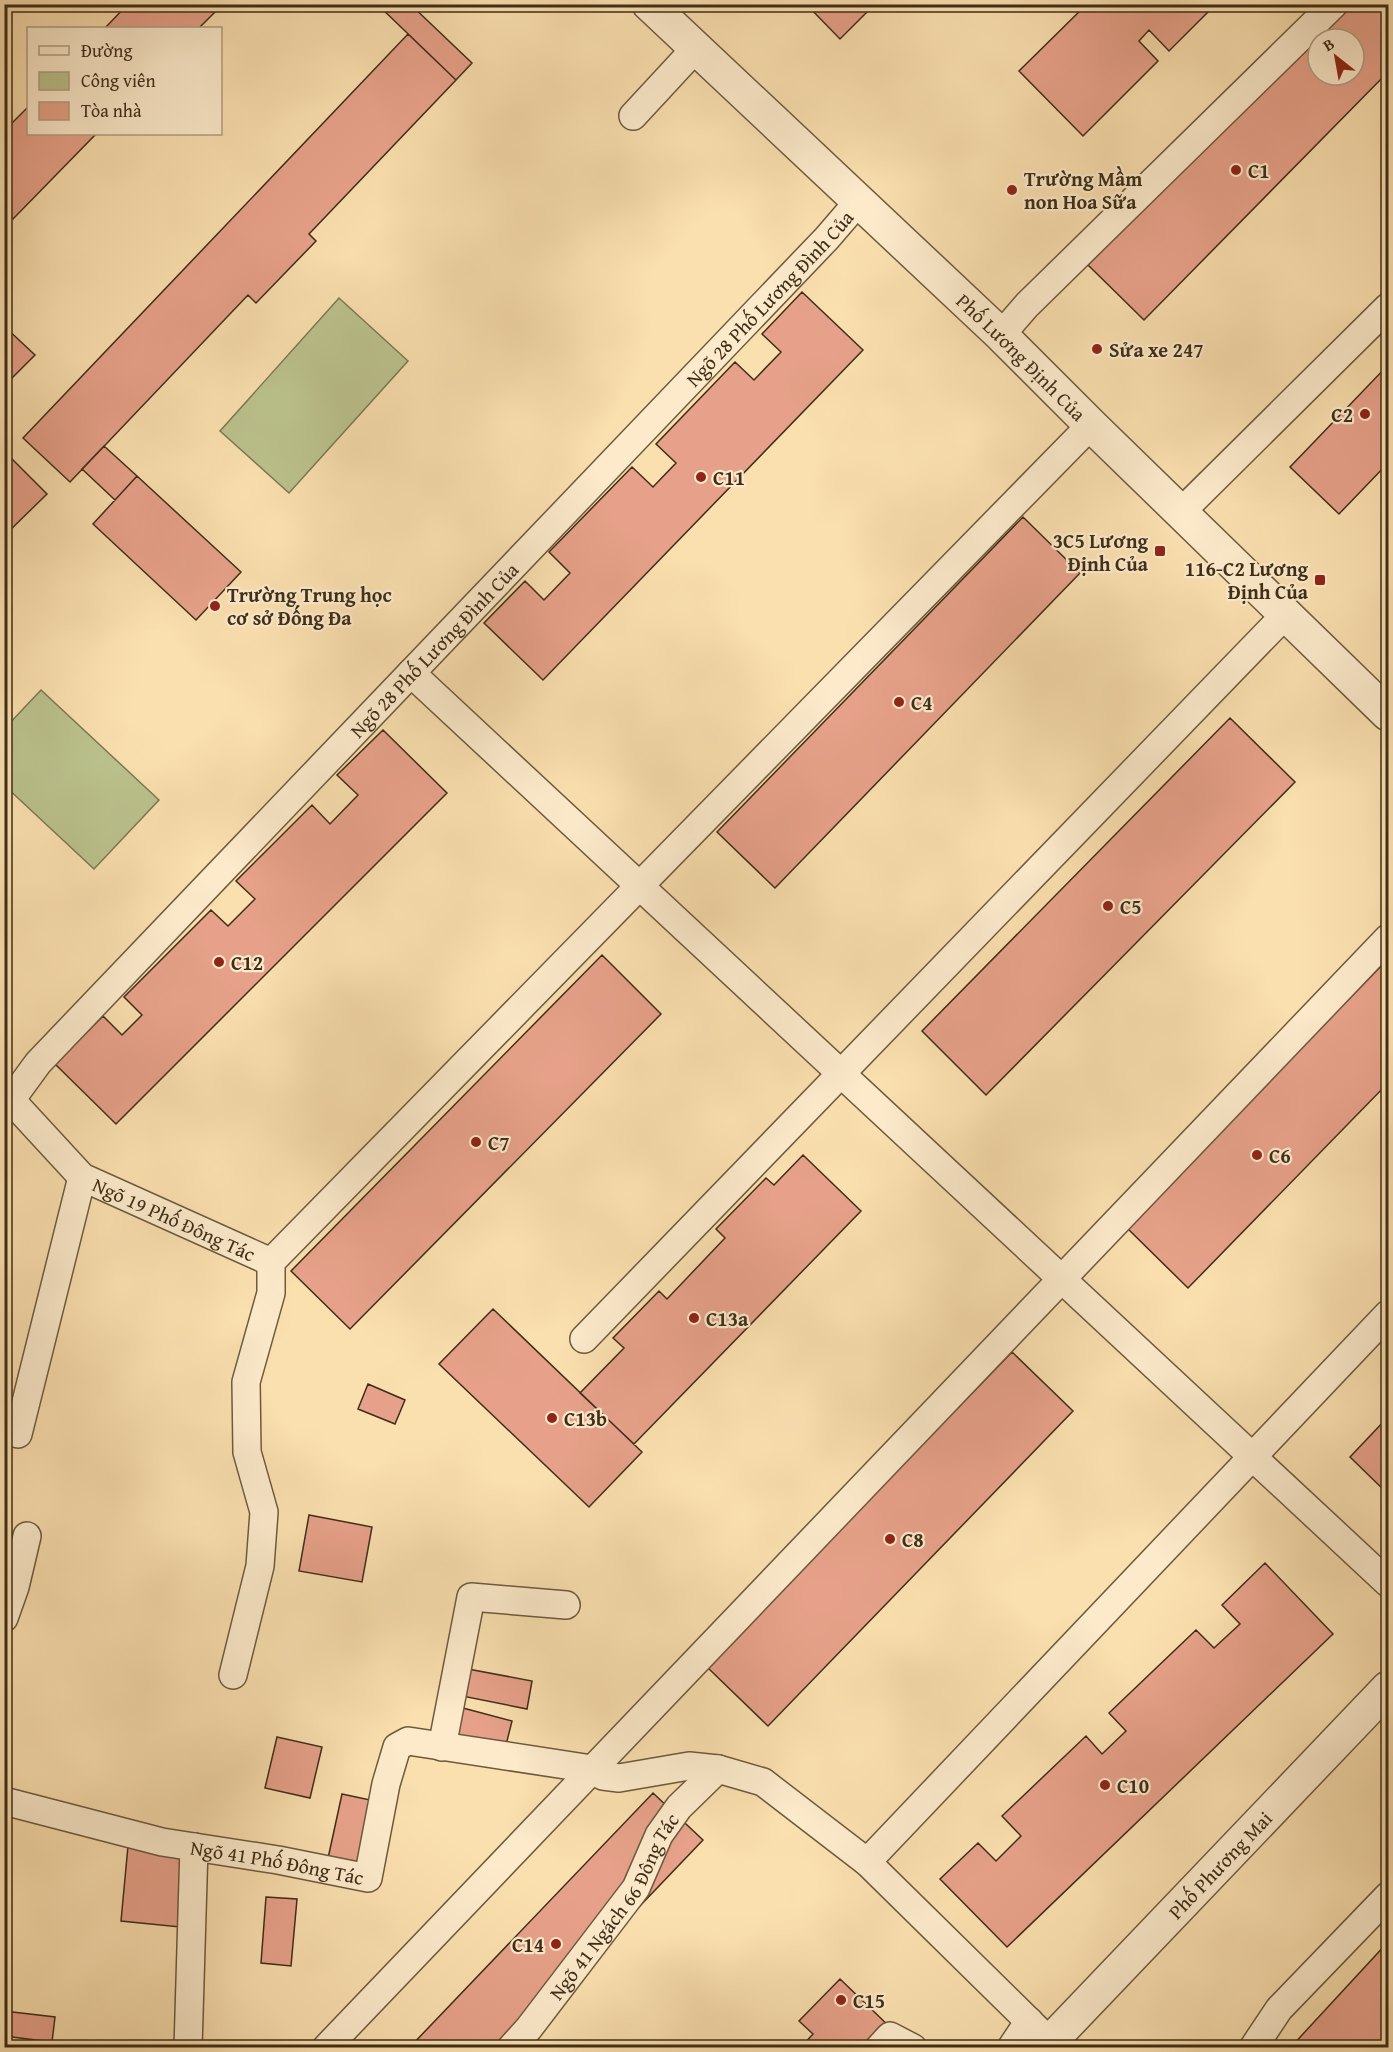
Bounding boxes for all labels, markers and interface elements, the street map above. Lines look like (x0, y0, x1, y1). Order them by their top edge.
legend (27, 27, 222, 135)
north arrow (1306, 27, 1366, 87)
text: B (1318, 31, 1339, 57)
text: Đường (81, 37, 132, 64)
text: Công viên (81, 67, 156, 94)
text: Tòa nhà (81, 97, 142, 124)
place label: C1 (1248, 156, 1270, 185)
marker: C1 (1229, 163, 1243, 177)
place label: Trường Mầm non Hoa Sữa (1024, 164, 1142, 216)
marker: Trường Mầm non Hoa Sữa (1005, 183, 1019, 197)
street label: Ngõ 28 Phố Lương Đình Của (678, 203, 860, 392)
street label: Phố Lương Định Của (950, 286, 1093, 427)
place label: Sửa xe 247 (1109, 335, 1204, 364)
marker: Sửa xe 247 (1090, 342, 1104, 356)
place label: C2 (1331, 400, 1353, 429)
marker: C2 (1358, 407, 1372, 421)
place label: C11 (713, 463, 745, 492)
marker: C11 (694, 470, 708, 484)
place label: 3C5 Lương Định Của (1053, 526, 1149, 578)
marker: 3C5 Lương Định Của (1153, 544, 1167, 558)
place label: 116-C2 Lương Định Của (1185, 554, 1309, 606)
street label: Ngõ 28 Phố Lương Đình Của (343, 555, 525, 744)
marker: 116-C2 Lương Định Của (1313, 573, 1327, 587)
place label: Trường Trung học cơ sở Đống Đa (227, 580, 392, 632)
marker: Trường Trung học cơ sở Đống Đa (208, 599, 222, 613)
place label: C4 (911, 688, 933, 717)
marker: C4 (892, 695, 906, 709)
place label: C5 (1120, 892, 1142, 921)
marker: C5 (1101, 899, 1115, 913)
place label: C12 (231, 948, 263, 977)
marker: C12 (212, 955, 226, 969)
place label: C7 (488, 1128, 510, 1157)
marker: C7 (469, 1135, 483, 1149)
place label: C6 (1269, 1141, 1291, 1170)
marker: C6 (1250, 1148, 1264, 1162)
street label: Ngõ 19 Phố Đông Tác (88, 1169, 260, 1268)
place label: C13a (706, 1304, 749, 1333)
marker: C13a (687, 1311, 701, 1325)
place label: C13b (564, 1404, 607, 1433)
marker: C13b (545, 1411, 559, 1425)
place label: C8 (902, 1525, 924, 1554)
marker: C8 (883, 1532, 897, 1546)
place label: C10 (1117, 1771, 1149, 1800)
marker: C10 (1098, 1778, 1112, 1792)
street label: Phố Phương Mai (1161, 1804, 1278, 1925)
street label: Ngõ 41 Ngách 66 Đông Tác (541, 1806, 685, 2005)
street label: Ngõ 41 Phố Đông Tác (188, 1832, 366, 1891)
place label: C14 (512, 1930, 544, 1959)
marker: C14 (549, 1937, 563, 1951)
place label: C15 (853, 1986, 885, 2015)
marker: C15 (834, 1993, 848, 2007)

